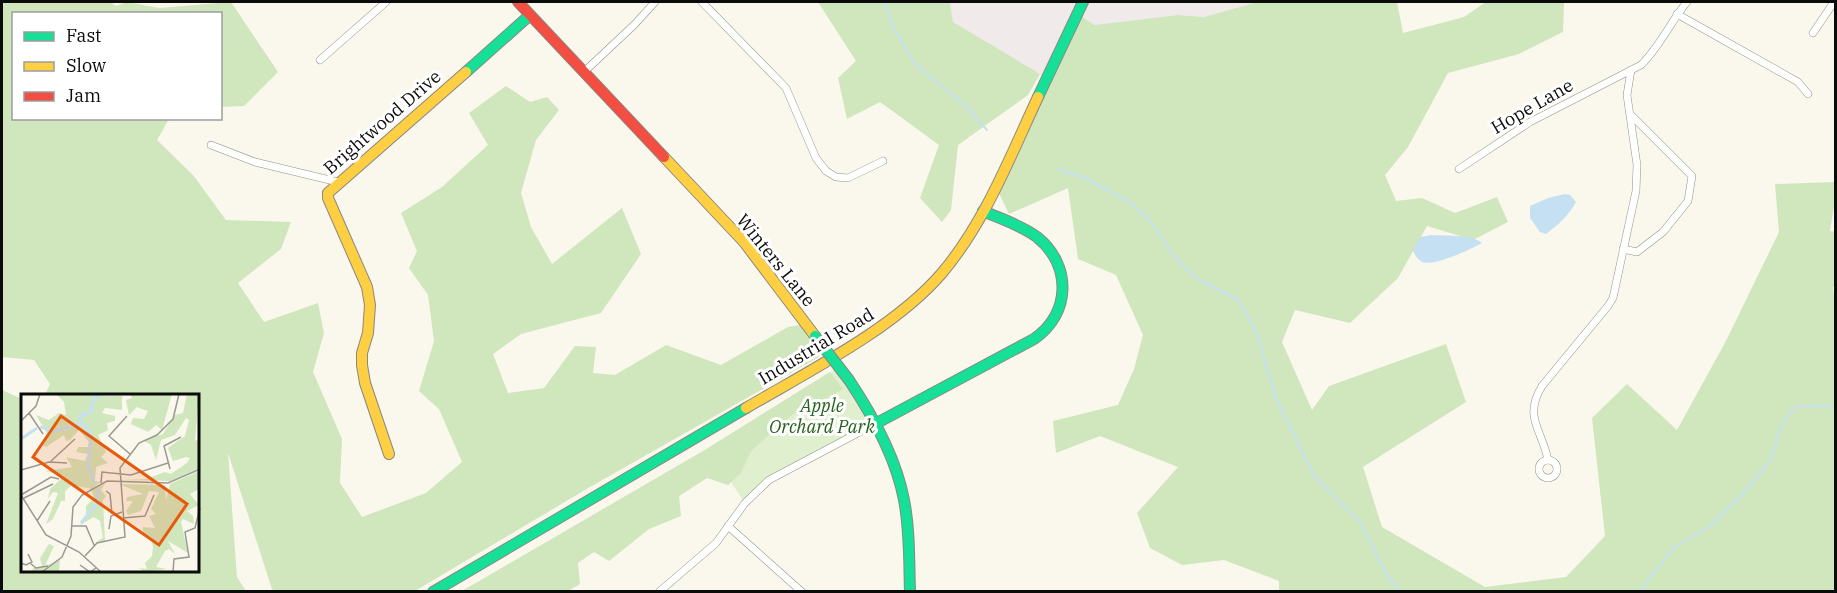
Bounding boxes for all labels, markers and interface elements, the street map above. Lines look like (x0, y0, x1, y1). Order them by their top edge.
legend (12, 12, 222, 120)
text: Fast (66, 24, 101, 47)
text: Slow (66, 54, 106, 77)
street label: Brightwood Drive (319, 65, 445, 179)
street label: Hope Lane (1487, 73, 1577, 139)
text: Jam (66, 84, 101, 107)
street label: Winters Lane (732, 209, 820, 311)
street label: Industrial Road (754, 302, 878, 390)
inset map (21, 394, 200, 572)
park label: Apple Orchard Park (769, 394, 875, 438)

